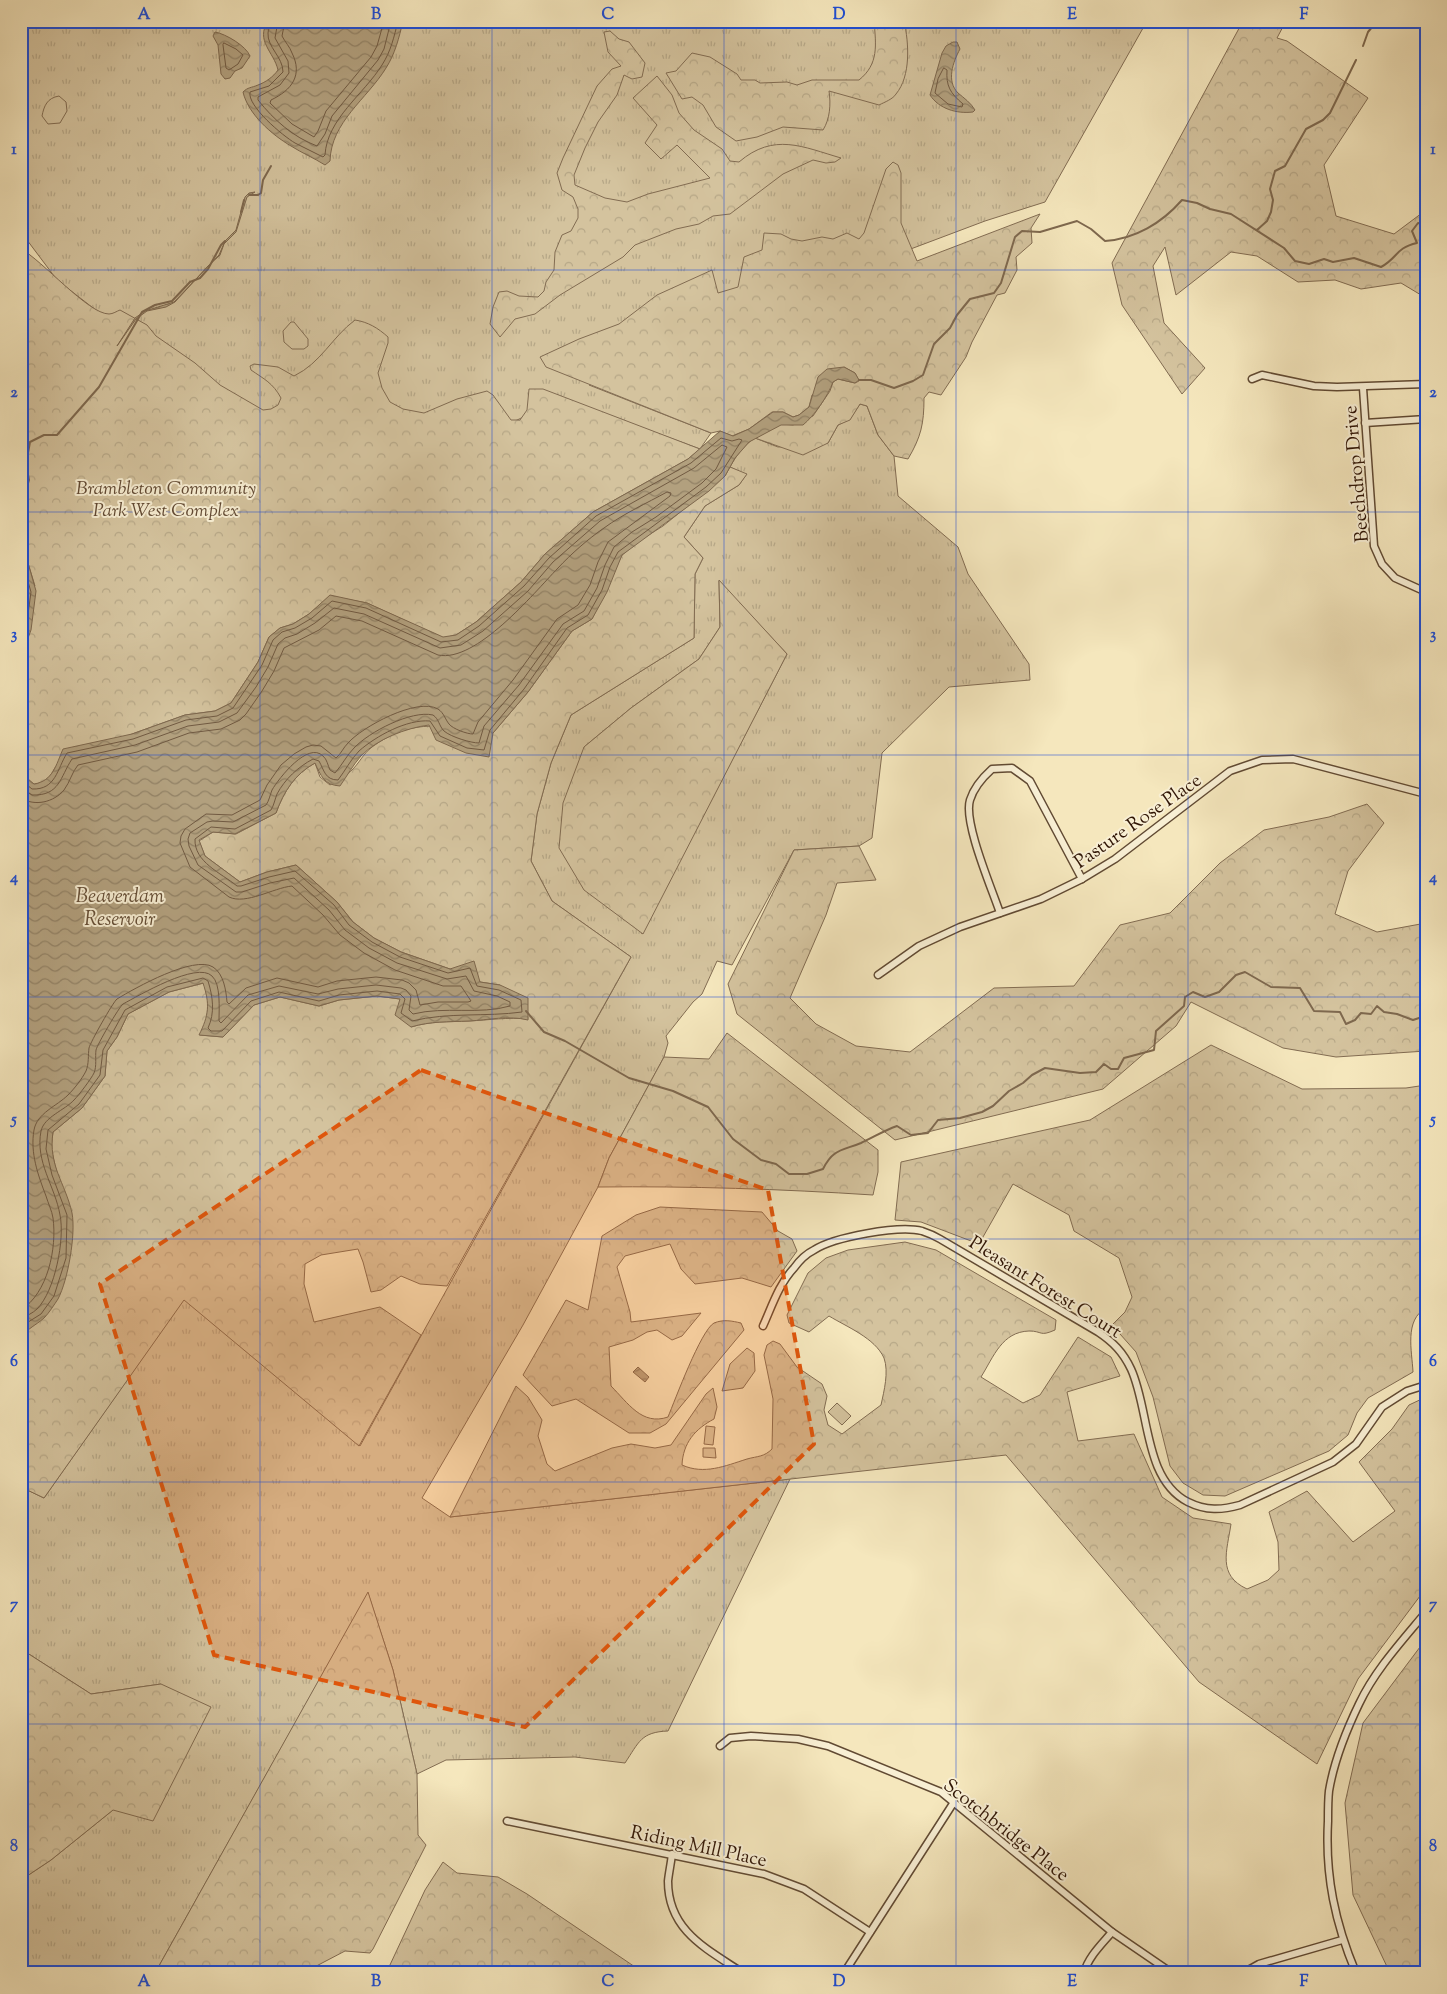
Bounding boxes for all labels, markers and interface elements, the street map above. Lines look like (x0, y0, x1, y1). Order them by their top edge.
text: A (138, 4, 151, 27)
text: B (371, 4, 381, 27)
text: C (602, 4, 615, 27)
text: D (833, 4, 846, 27)
text: E (1067, 4, 1077, 27)
text: F (1300, 4, 1309, 27)
text: 1 (11, 139, 17, 162)
text: 1 (1430, 139, 1436, 162)
text: 2 (10, 382, 18, 405)
text: 2 (1429, 382, 1437, 405)
street label: Beechdrop Drive (1338, 404, 1377, 543)
park label: Brambleton Community Park West Complex (76, 476, 256, 525)
text: 3 (11, 624, 18, 647)
text: 3 (1430, 624, 1437, 647)
street label: Pasture Rose Place (1069, 768, 1208, 876)
text: 4 (9, 867, 18, 890)
text: 4 (1428, 867, 1437, 890)
water label: Beaverdam Reservoir (76, 883, 164, 935)
text: 5 (9, 1109, 17, 1132)
text: 5 (1428, 1109, 1436, 1132)
street label: Pleasant Forest Court (963, 1230, 1127, 1346)
text: 6 (10, 1351, 18, 1374)
text: 6 (1429, 1351, 1437, 1374)
text: 7 (10, 1594, 19, 1617)
text: 7 (1429, 1594, 1438, 1617)
street label: Scotchbridge Place (937, 1773, 1074, 1889)
street label: Riding Mill Place (628, 1820, 769, 1875)
text: 8 (10, 1836, 18, 1859)
text: 8 (1429, 1836, 1437, 1859)
text: A (138, 1971, 151, 1994)
text: B (371, 1971, 381, 1994)
text: C (602, 1971, 615, 1994)
text: D (833, 1971, 846, 1994)
text: E (1067, 1971, 1077, 1994)
text: F (1300, 1971, 1309, 1994)

